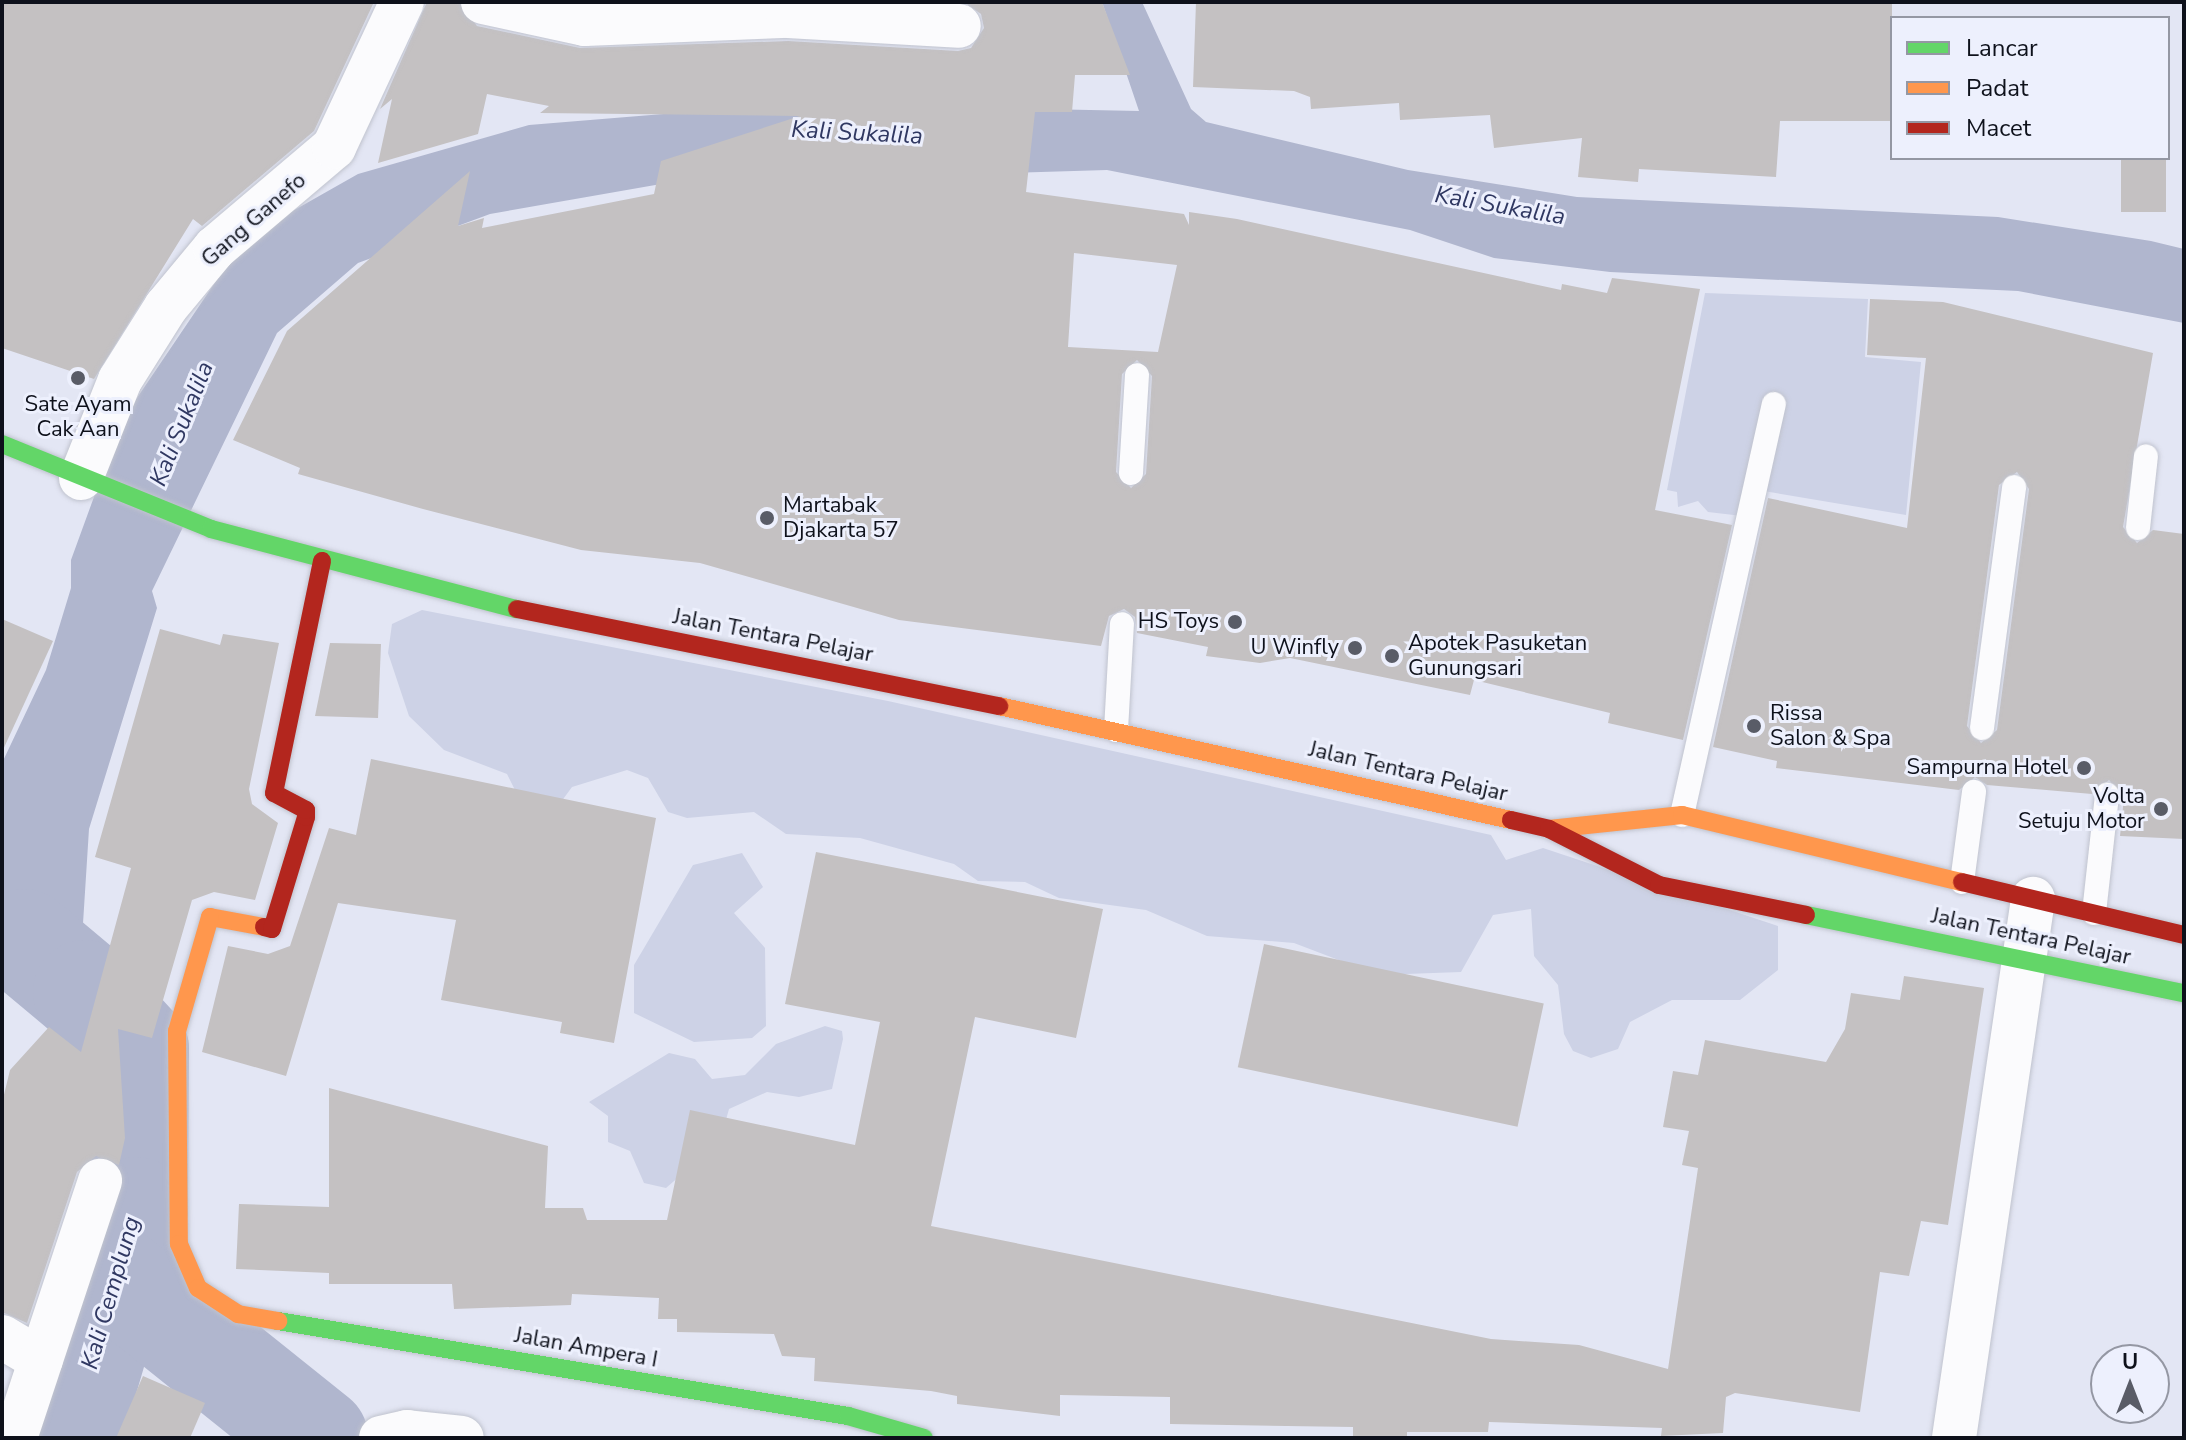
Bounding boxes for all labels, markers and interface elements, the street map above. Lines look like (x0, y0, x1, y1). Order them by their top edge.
legend (1890, 16, 2170, 160)
text: Lancar (1966, 32, 2038, 64)
text: Padat (1966, 72, 2028, 104)
text: Macet (1966, 112, 2031, 144)
water label: Kali Sukalila (790, 115, 924, 151)
street label: Gang Ganefo (196, 167, 312, 273)
water label: Kali Sukalila (1433, 180, 1567, 232)
water label: Kali Sukalila (144, 357, 220, 491)
marker: Sate Ayam Cak Aan (69, 369, 87, 387)
place label: Sate Ayam Cak Aan (24, 391, 132, 442)
place label: Martabak Djakarta 57 (783, 492, 899, 544)
marker: Martabak Djakarta 57 (758, 509, 776, 527)
street label: Jalan Tentara Pelajar (671, 604, 875, 668)
place label: HS Toys (1138, 609, 1219, 635)
marker: HS Toys (1226, 613, 1244, 631)
place label: Apotek Pasuketan Gunungsari (1408, 630, 1587, 682)
place label: U Winfly (1251, 635, 1339, 661)
marker: U Winfly (1346, 639, 1364, 657)
marker: Apotek Pasuketan Gunungsari (1383, 647, 1401, 665)
place label: Rissa Salon & Spa (1770, 700, 1891, 752)
marker: Rissa Salon & Spa (1745, 717, 1763, 735)
street label: Jalan Tentara Pelajar (1306, 736, 1510, 808)
place label: Sampurna Hotel (1906, 755, 2068, 781)
marker: Sampurna Hotel (2075, 759, 2093, 777)
place label: Volta Setuju Motor (2018, 783, 2145, 834)
marker: Volta Setuju Motor (2152, 800, 2170, 818)
street label: Jalan Tentara Pelajar (1929, 903, 2133, 971)
water label: Kali Cemplung (75, 1213, 147, 1373)
street label: Jalan Ampera I (512, 1322, 660, 1374)
north arrow (2090, 1344, 2170, 1424)
text: U (2122, 1347, 2138, 1377)

